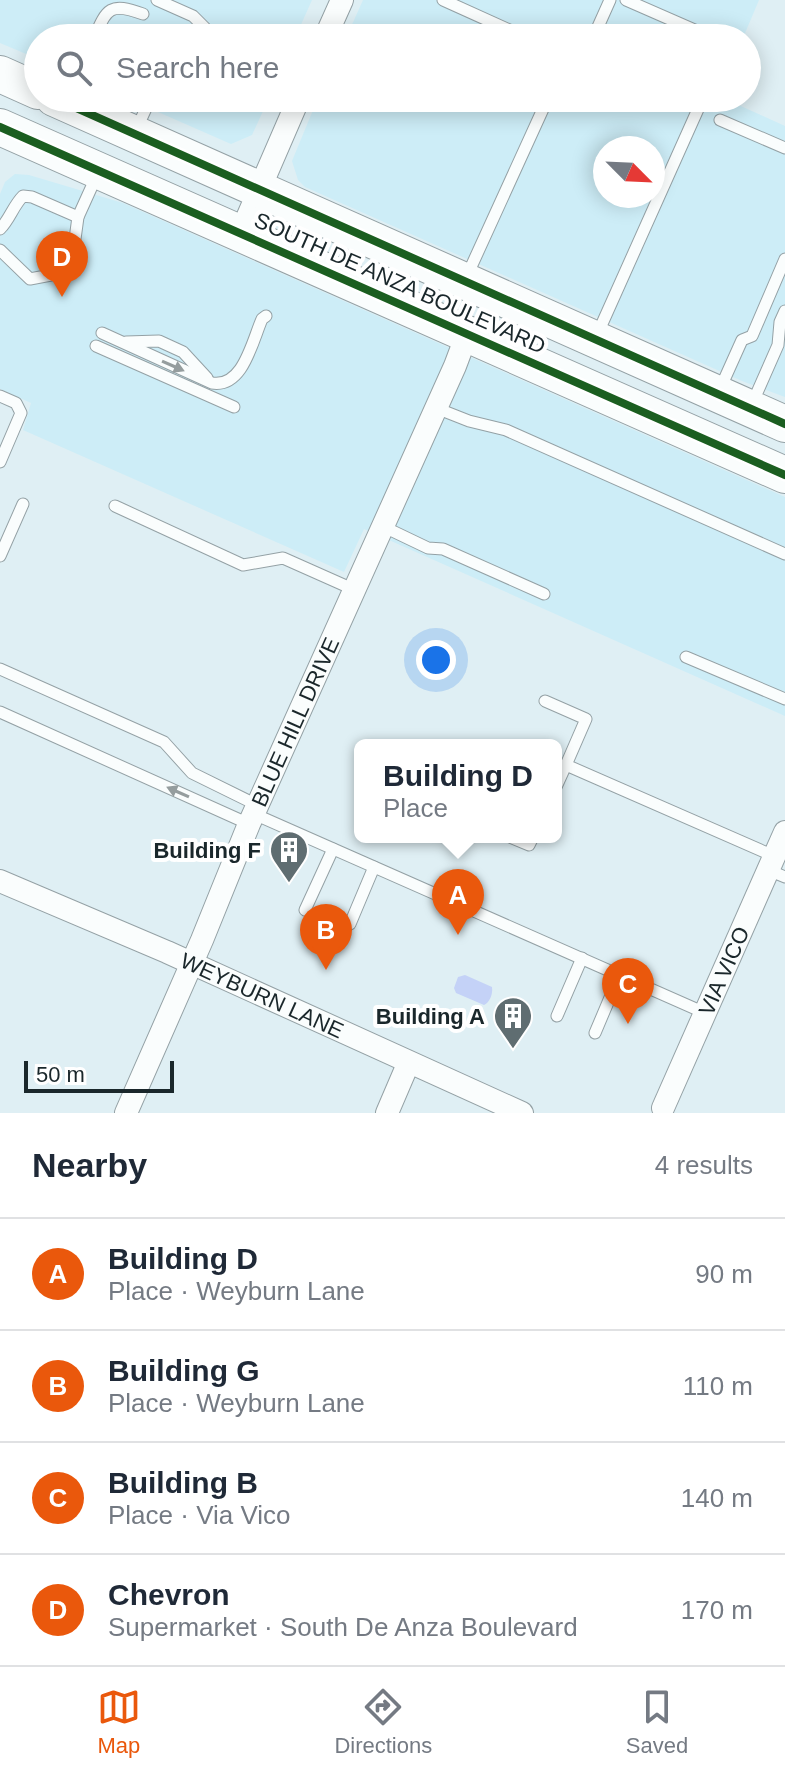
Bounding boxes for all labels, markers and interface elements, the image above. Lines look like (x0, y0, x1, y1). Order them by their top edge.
search box (24, 24, 761, 112)
icon: search (52, 46, 96, 90)
text: Search here (116, 51, 279, 84)
north arrow (593, 136, 665, 208)
street label: SOUTH DE ANZA BOULEVARD (250, 207, 550, 359)
pin: D (36, 231, 88, 297)
one-way arrow (161, 359, 185, 372)
street label: BLUE HILL DRIVE (246, 634, 344, 810)
your location (416, 640, 456, 680)
popup (354, 739, 562, 843)
text: Building D (383, 759, 533, 792)
one-way arrow (166, 785, 190, 799)
text: Place (383, 793, 448, 823)
building icon: Building F (268, 829, 310, 884)
place label: Building F (153, 838, 261, 863)
pin: A (432, 869, 484, 935)
pin: B (300, 904, 352, 970)
street label: VIA VICO (693, 923, 754, 1019)
street label: WEYBURN LANE (177, 947, 348, 1043)
pin: C (602, 958, 654, 1024)
building icon: Building A (492, 995, 534, 1050)
place label: Building A (376, 1004, 485, 1029)
scale bar (24, 1057, 174, 1093)
text: 50 m (36, 1062, 85, 1087)
text: Nearby (32, 1146, 147, 1184)
text: 4 results (655, 1150, 753, 1180)
text: Building D (108, 1242, 258, 1275)
text: A (49, 1259, 67, 1289)
text: 90 m (695, 1259, 753, 1289)
text: Place · Weyburn Lane (108, 1276, 365, 1306)
text: Building G (108, 1354, 260, 1387)
text: B (49, 1371, 67, 1401)
text: 110 m (683, 1371, 753, 1401)
text: Place · Weyburn Lane (108, 1388, 365, 1418)
text: Building B (108, 1466, 258, 1499)
text: C (49, 1483, 67, 1513)
text: 140 m (681, 1483, 753, 1513)
text: Place · Via Vico (108, 1500, 291, 1530)
text: Chevron (108, 1578, 230, 1611)
text: D (49, 1595, 67, 1625)
text: 170 m (681, 1595, 753, 1625)
text: Supermarket · South De Anza Boulevard (108, 1612, 578, 1642)
tab: Map (97, 1685, 141, 1759)
tab: Directions (334, 1685, 432, 1759)
tab: Saved (626, 1685, 688, 1759)

